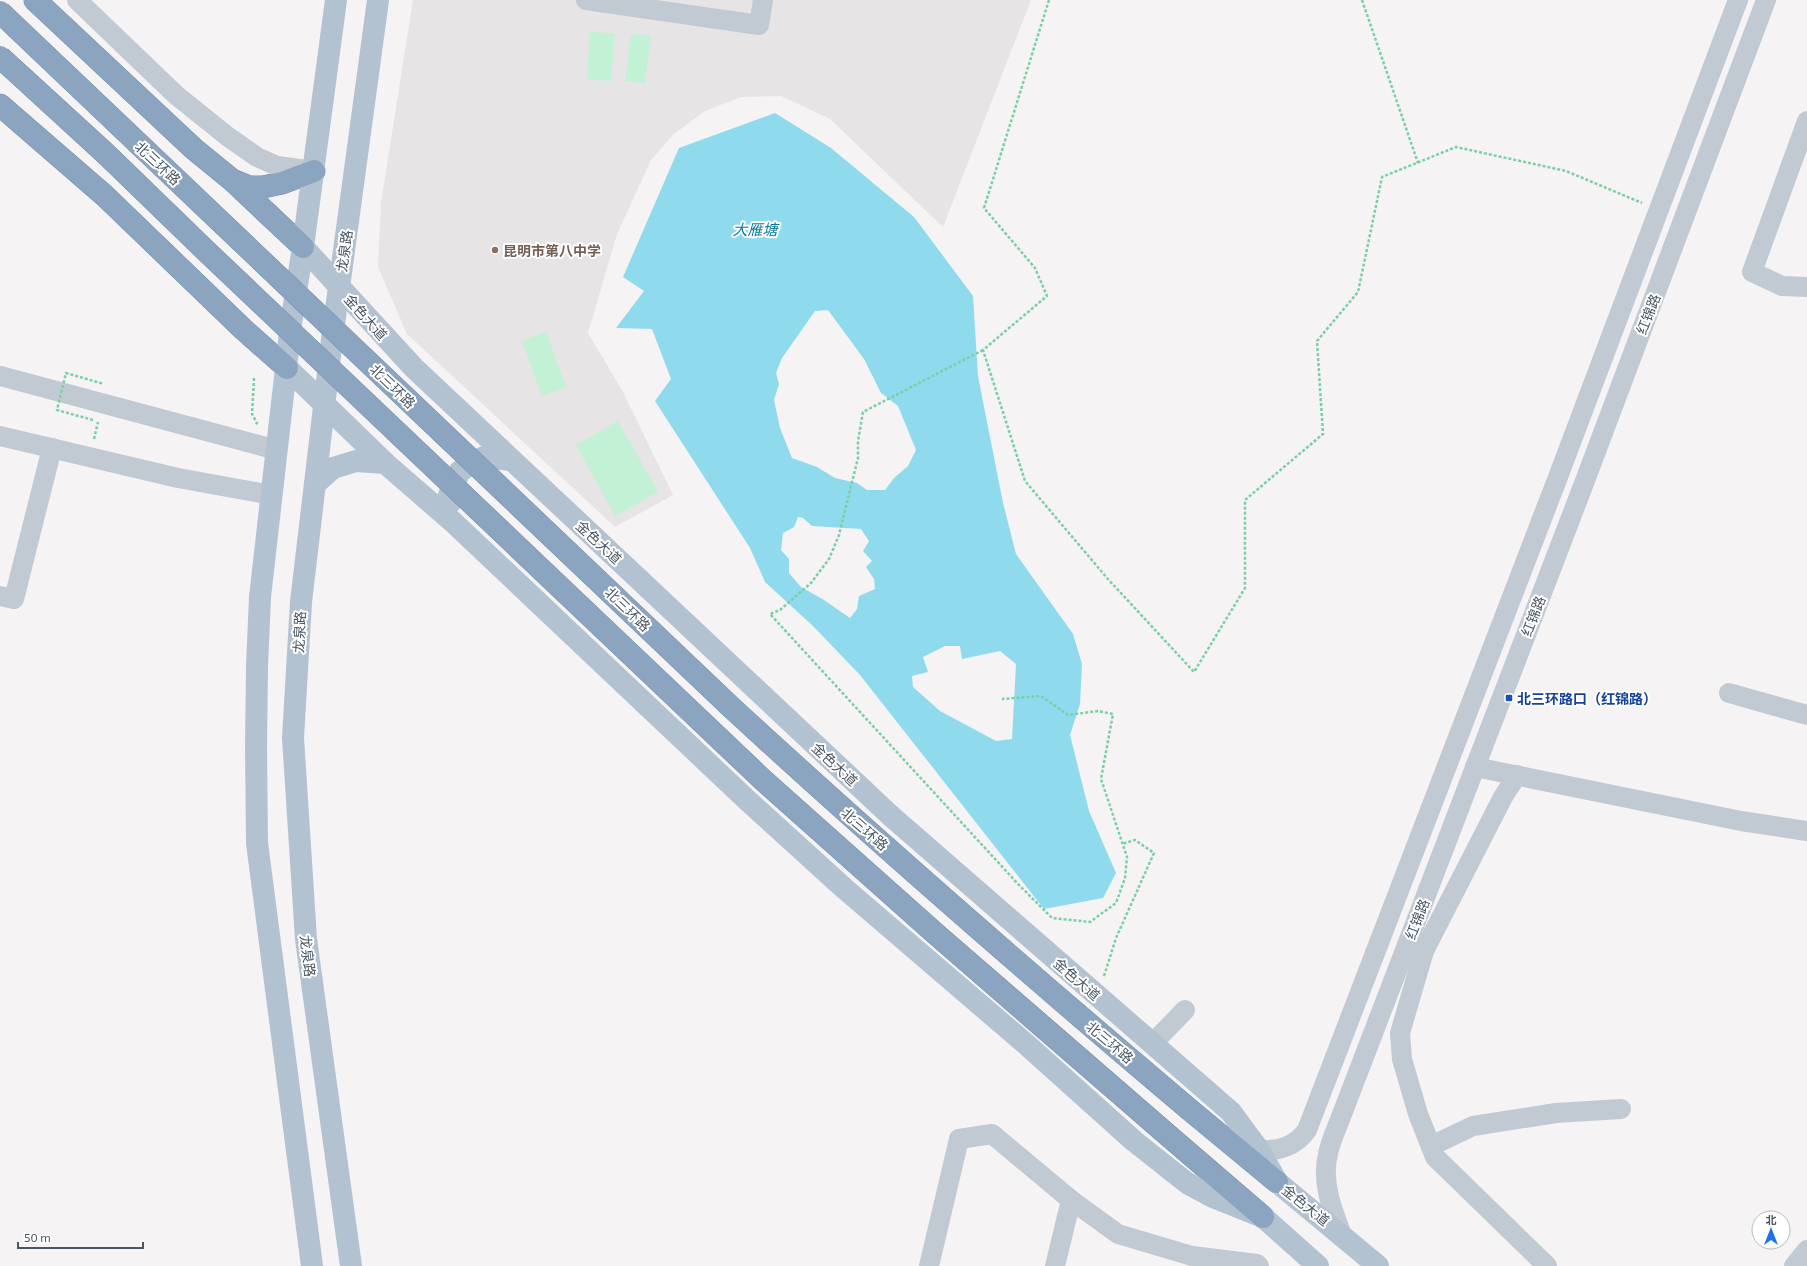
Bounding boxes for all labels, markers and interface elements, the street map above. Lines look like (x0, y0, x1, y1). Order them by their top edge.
street label: 北三环路 (132, 138, 184, 188)
water label: 大雁塘 (732, 220, 780, 238)
street label: 龙泉路 (333, 229, 355, 273)
place label: 昆明市第八中学 (503, 242, 601, 259)
marker: 昆明市第八中学 (490, 245, 500, 255)
street label: 金色大道 (341, 291, 391, 343)
street label: 红锦路 (1633, 291, 1663, 337)
street label: 北三环路 (367, 360, 419, 412)
street label: 金色大道 (573, 517, 625, 567)
street label: 北三环路 (602, 583, 654, 635)
street label: 红锦路 (1518, 593, 1548, 639)
street label: 龙泉路 (289, 611, 309, 653)
place label: 北三环路口（红锦路） (1517, 690, 1657, 707)
marker: 北三环路口（红锦路） (1504, 693, 1514, 703)
street label: 金色大道 (809, 739, 861, 789)
street label: 北三环路 (838, 804, 892, 854)
street label: 红锦路 (1402, 896, 1432, 942)
street label: 龙泉路 (297, 934, 319, 978)
street label: 金色大道 (1050, 954, 1104, 1004)
street label: 北三环路 (1083, 1017, 1137, 1067)
street label: 金色大道 (1279, 1181, 1333, 1229)
north arrow (1751, 1210, 1791, 1250)
text: 北 (1766, 1213, 1777, 1226)
scale bar (18, 1224, 143, 1250)
text: 50 m (24, 1230, 51, 1244)

